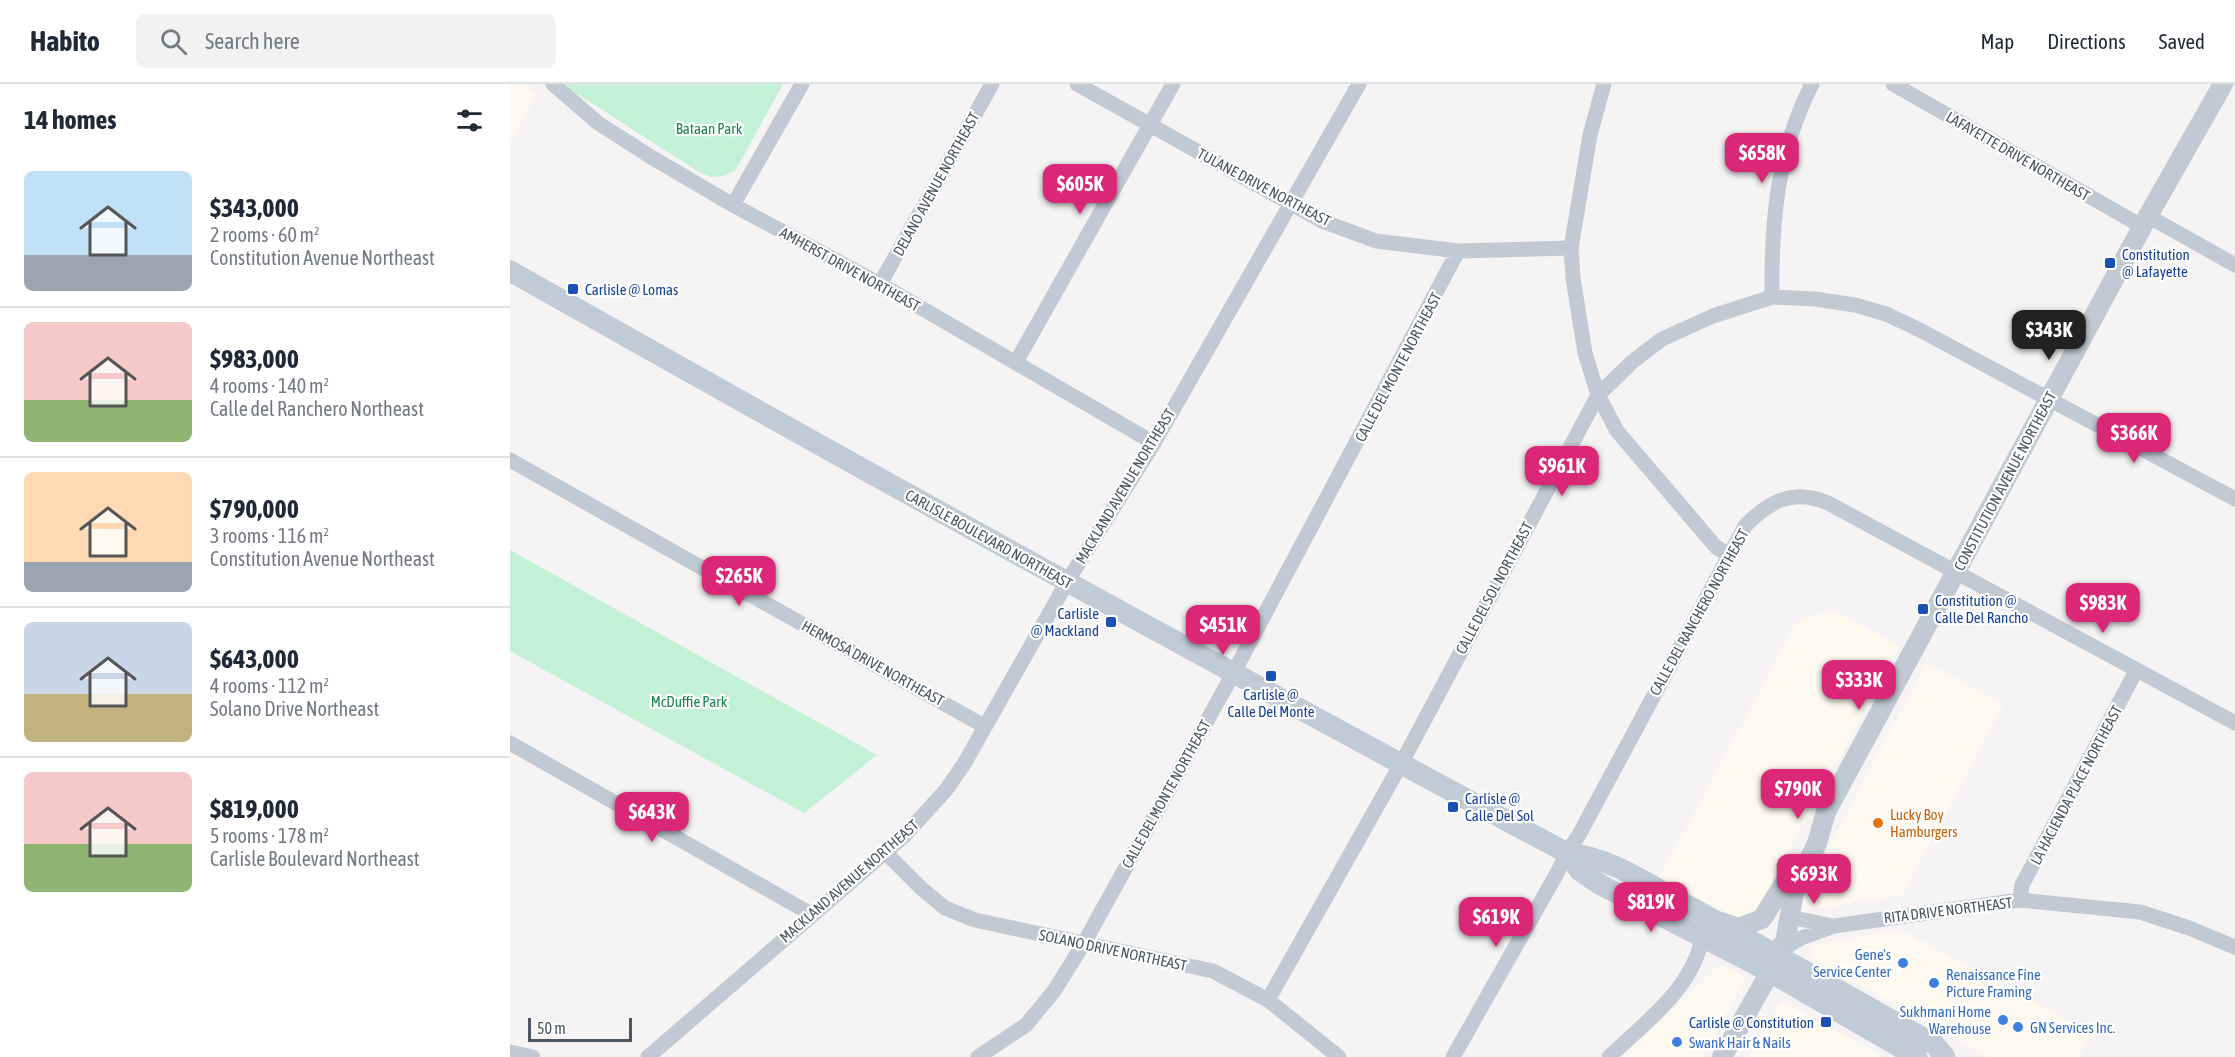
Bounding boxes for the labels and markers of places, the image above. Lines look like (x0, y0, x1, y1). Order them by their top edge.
pin: $658K (1720, 133, 1804, 184)
pin: $605K (1038, 164, 1122, 215)
place label: Constitution @ Lafayette (2122, 246, 2190, 280)
marker: Constitution @ Lafayette (2103, 256, 2117, 270)
place label: Carlisle @ Lomas (585, 281, 678, 298)
marker: Carlisle @ Lomas (566, 282, 580, 296)
pin: $343K (2007, 310, 2091, 361)
pin: $366K (2092, 413, 2176, 464)
pin: $961K (1520, 446, 1604, 497)
pin: $265K (697, 556, 781, 607)
pin: $983K (2061, 583, 2145, 634)
place label: Constitution @ Calle Del Rancho (1935, 592, 2028, 626)
marker: Constitution @ Calle Del Rancho (1916, 602, 1930, 616)
place label: Carlisle @ Mackland (1031, 605, 1099, 639)
pin: $451K (1181, 605, 1265, 656)
marker: Carlisle @ Mackland (1104, 615, 1118, 629)
pin: $333K (1817, 660, 1901, 711)
marker: Carlisle @ Calle Del Monte (1264, 669, 1278, 683)
place label: Carlisle @ Calle Del Monte (1228, 686, 1315, 720)
pin: $790K (1756, 769, 1840, 820)
place label: Carlisle @ Calle Del Sol (1465, 790, 1534, 824)
pin: $643K (610, 792, 694, 843)
marker: Carlisle @ Calle Del Sol (1446, 800, 1460, 814)
place label: Lucky Boy Hamburgers (1890, 806, 1958, 840)
marker: Lucky Boy Hamburgers (1871, 816, 1885, 830)
pin: $693K (1772, 854, 1856, 905)
pin: $819K (1609, 882, 1693, 933)
pin: $619K (1454, 897, 1538, 948)
place label: Gene's Service Center (1813, 946, 1892, 980)
marker: Gene's Service Center (1896, 956, 1910, 970)
place label: Renaissance Fine Picture Framing (1946, 966, 2041, 1000)
marker: Renaissance Fine Picture Framing (1927, 976, 1941, 990)
place label: Sukhmani Home Warehouse (1900, 1003, 1991, 1037)
marker: Sukhmani Home Warehouse (1996, 1013, 2010, 1027)
place label: Carlisle @ Constitution (1689, 1014, 1814, 1031)
marker: Carlisle @ Constitution (1819, 1015, 1833, 1029)
place label: GN Services Inc. (2030, 1019, 2115, 1036)
marker: GN Services Inc. (2011, 1020, 2025, 1034)
place label: Swank Hair & Nails (1689, 1034, 1791, 1051)
marker: Swank Hair & Nails (1670, 1035, 1684, 1049)

